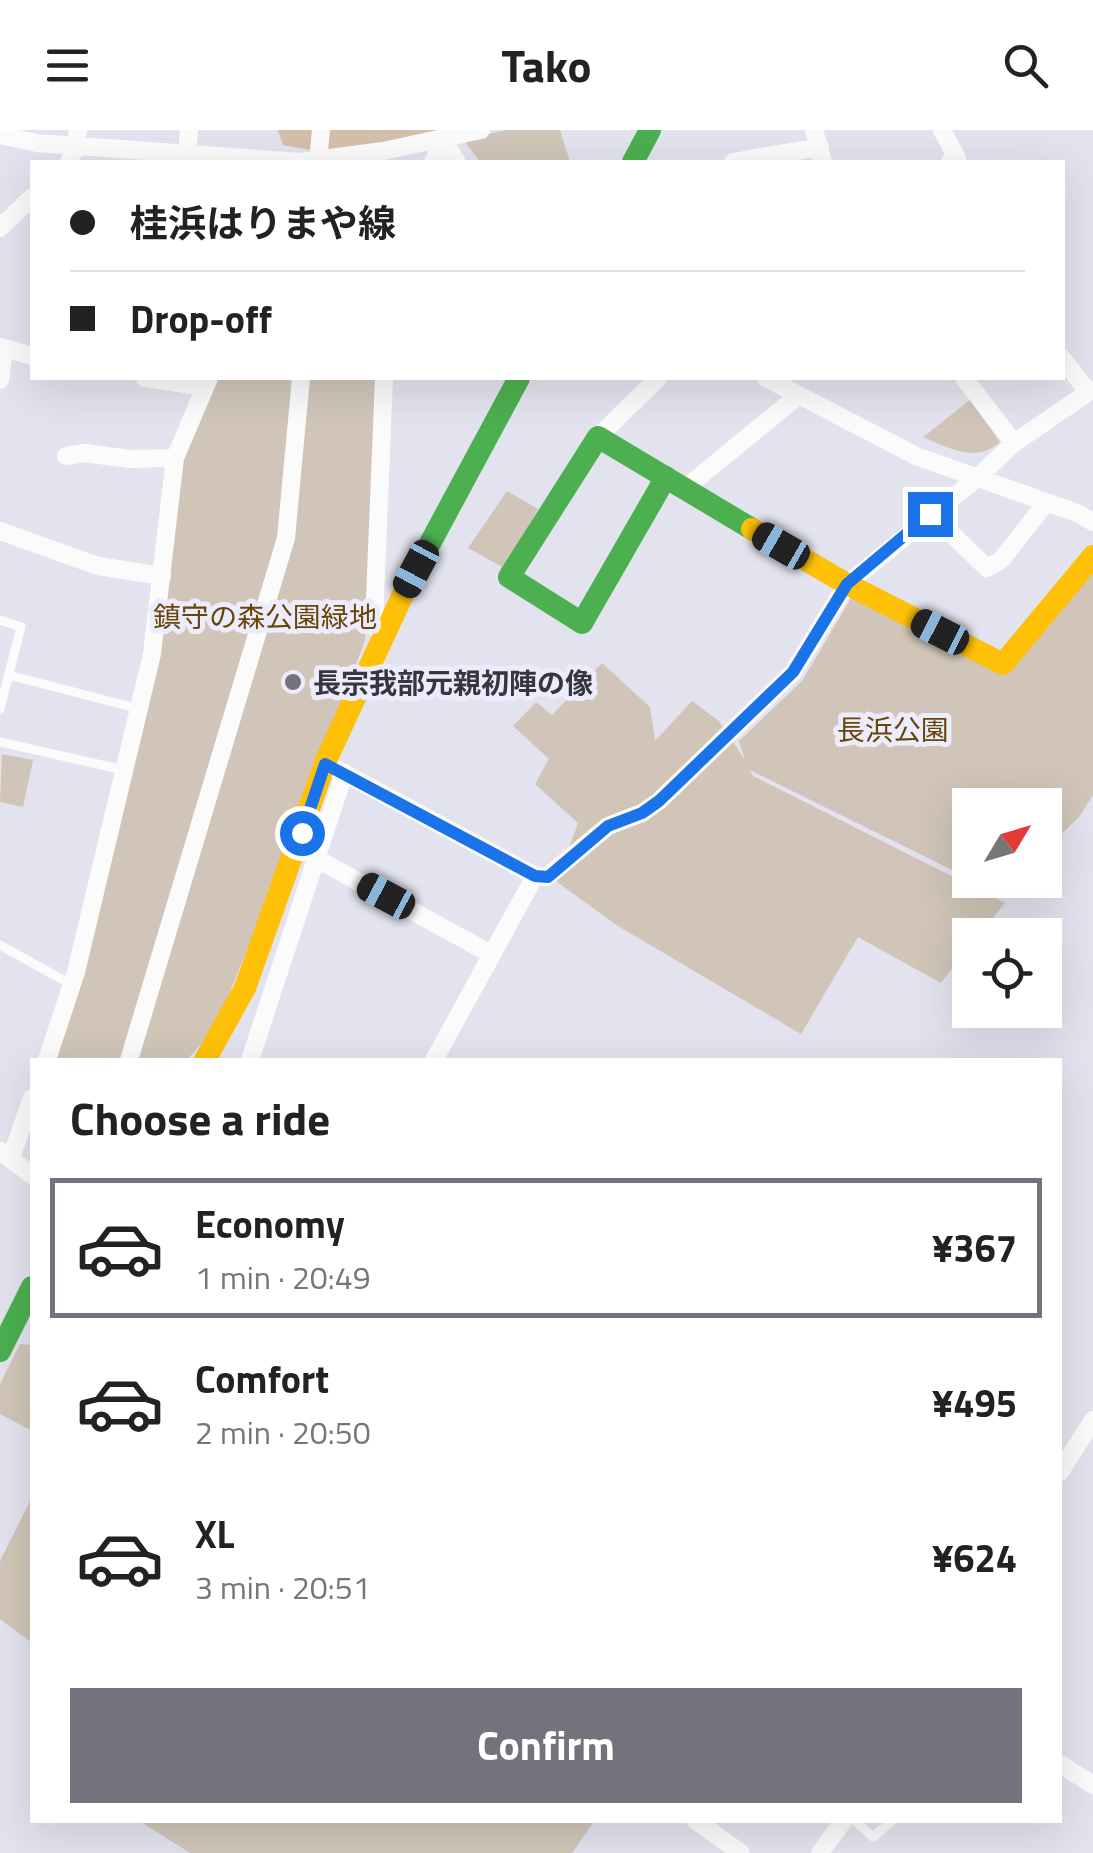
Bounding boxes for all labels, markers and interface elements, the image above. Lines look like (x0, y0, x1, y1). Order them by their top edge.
text: Tako (501, 31, 592, 99)
icon: menu (40, 38, 95, 93)
icon: search (998, 38, 1053, 93)
text: 桂浜はりまや線 (130, 194, 396, 252)
text: Drop-off (130, 290, 272, 348)
route end (908, 492, 953, 537)
car (748, 518, 814, 574)
car (389, 535, 443, 603)
park label: 鎮守の森公園緑地 (153, 595, 377, 638)
car (906, 605, 974, 659)
place label: 長宗我部元親初陣の像 (313, 661, 593, 704)
marker: 長宗我部元親初陣の像 (282, 671, 304, 693)
park label: 長浜公園 (837, 708, 949, 751)
north arrow (952, 788, 1062, 898)
map controls (952, 788, 1062, 1028)
route start (280, 811, 325, 856)
car (352, 869, 420, 923)
button: locate (952, 918, 1062, 1028)
text: Choose a ride (70, 1084, 330, 1152)
text: Economy (195, 1195, 345, 1253)
icon: car (75, 1203, 165, 1293)
text: ¥367 (932, 1219, 1017, 1277)
text: 1 min · 20:49 (195, 1253, 371, 1301)
text: Comfort (195, 1350, 329, 1408)
icon: car (75, 1358, 165, 1448)
text: ¥495 (932, 1374, 1017, 1432)
text: 2 min · 20:50 (195, 1408, 371, 1456)
text: XL (195, 1505, 235, 1563)
icon: car (75, 1513, 165, 1603)
text: ¥624 (932, 1529, 1017, 1587)
text: 3 min · 20:51 (195, 1563, 371, 1611)
button: Confirm (70, 1688, 1022, 1803)

